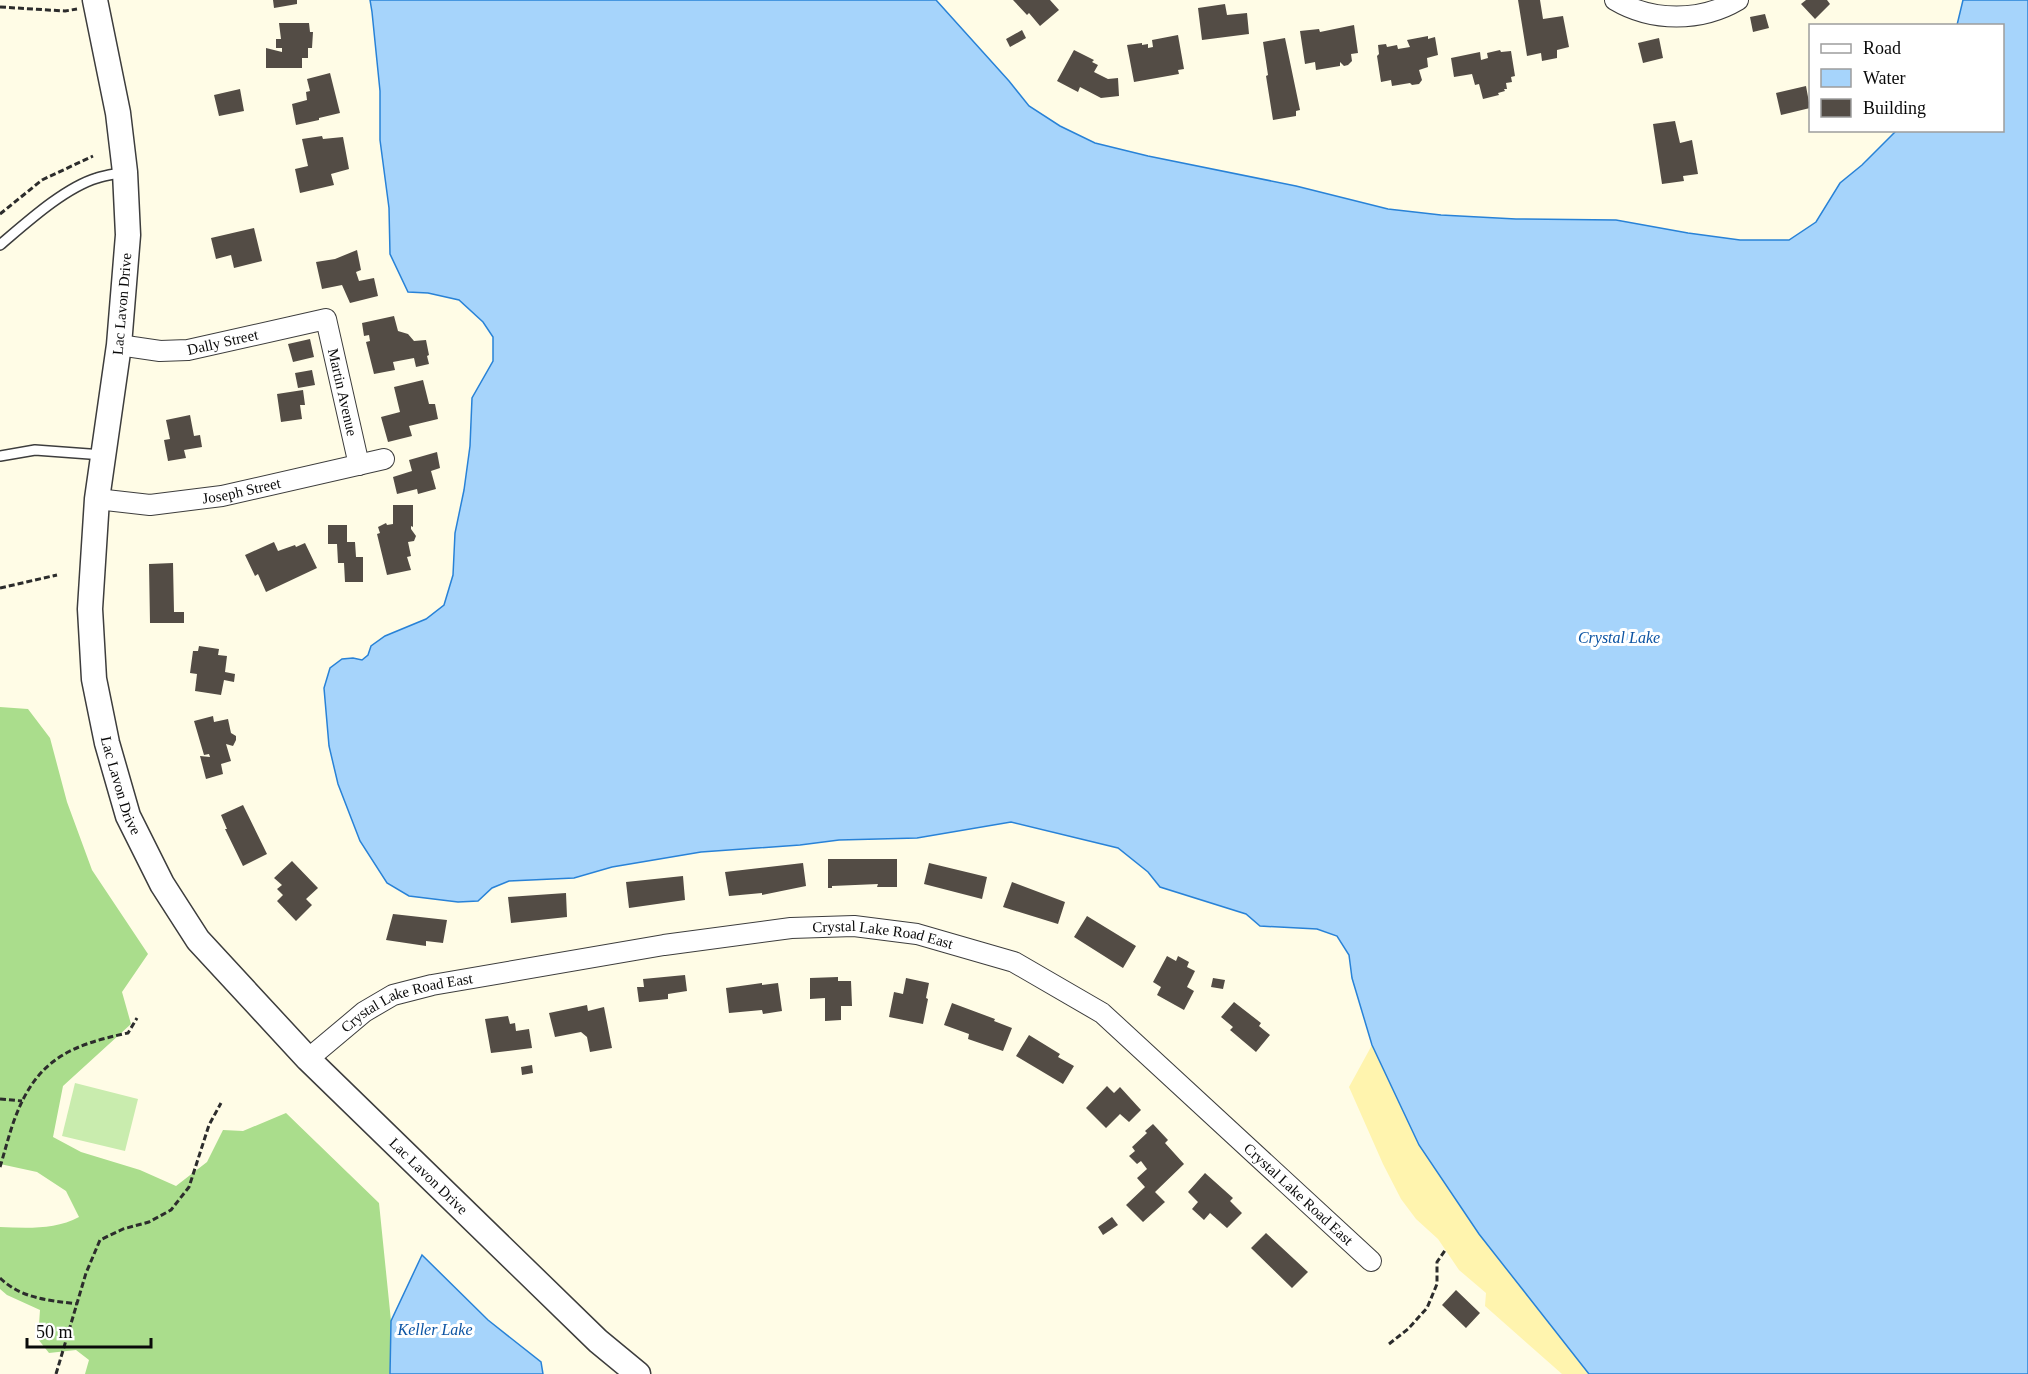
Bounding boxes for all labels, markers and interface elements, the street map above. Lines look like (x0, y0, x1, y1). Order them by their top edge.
legend (1809, 24, 2004, 132)
text: Road (1863, 38, 1901, 58)
text: Water (1863, 68, 1906, 88)
text: Building (1863, 98, 1926, 118)
street label: Lac Lavon Drive (110, 252, 134, 356)
street label: Dally Street (186, 326, 260, 358)
street label: Martin Avenue (325, 347, 360, 438)
street label: Joseph Street (201, 475, 283, 506)
water label: Crystal Lake (1578, 629, 1660, 647)
street label: Lac Lavon Drive (98, 735, 144, 838)
street label: Crystal Lake Road East (812, 918, 956, 952)
street label: Crystal Lake Road East (338, 970, 475, 1036)
street label: Lac Lavon Drive (386, 1135, 471, 1218)
street label: Crystal Lake Road East (1241, 1140, 1357, 1249)
scale bar (27, 1311, 152, 1349)
water label: Keller Lake (396, 1321, 473, 1338)
text: 50 m (36, 1322, 73, 1342)

